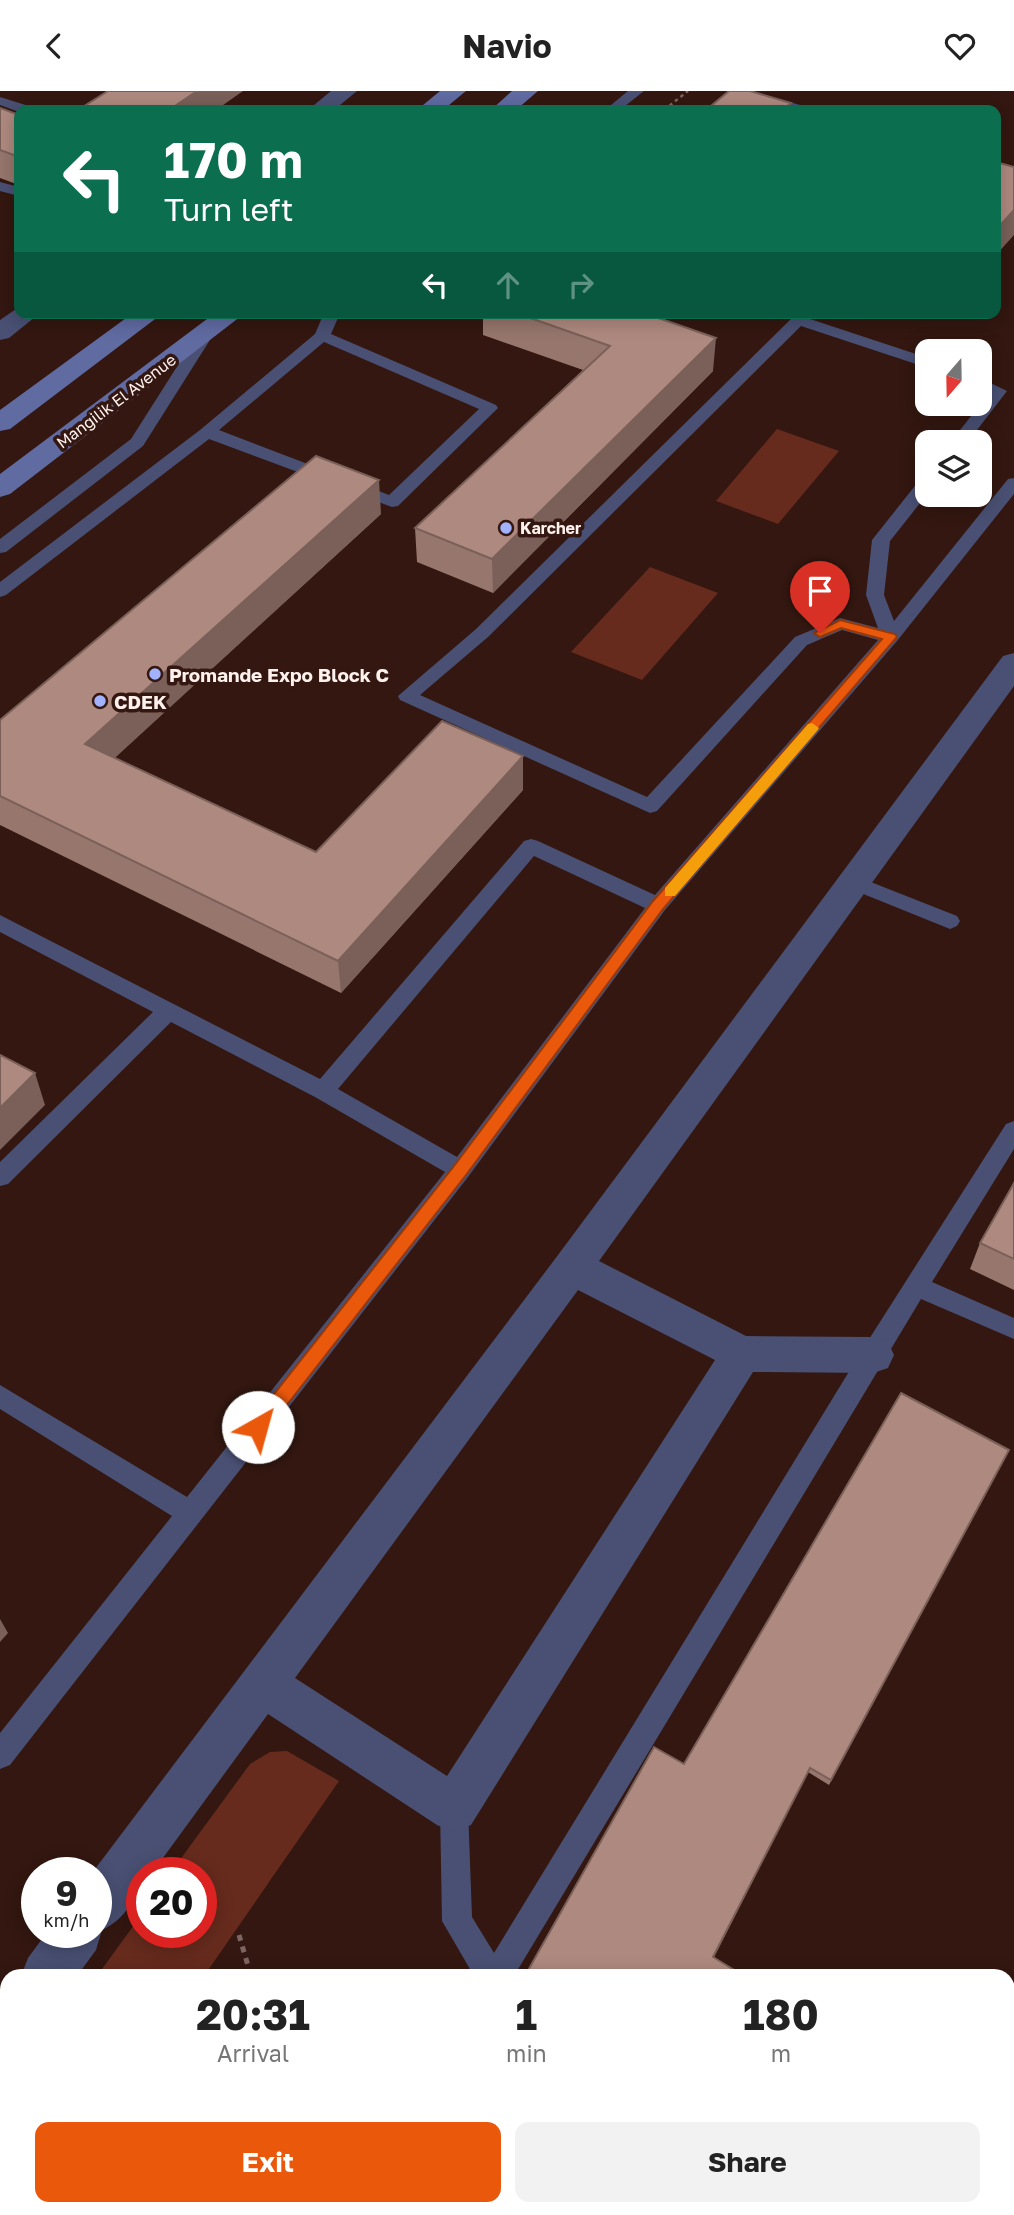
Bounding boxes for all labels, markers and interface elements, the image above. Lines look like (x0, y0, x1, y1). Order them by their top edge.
icon: back (35, 27, 73, 65)
text: Navio (462, 27, 552, 65)
icon: heart (941, 27, 979, 65)
text: 170 m (164, 130, 303, 189)
icon: left (49, 133, 140, 224)
text: Turn left (164, 190, 293, 228)
icon: left (416, 266, 454, 304)
icon: ahead (489, 266, 527, 304)
icon: right (562, 266, 600, 304)
north arrow (915, 339, 992, 417)
map controls (915, 339, 992, 507)
street label: Mangilik El Avenue (52, 350, 180, 452)
button: layers (915, 430, 992, 507)
place label: Karcher (520, 518, 581, 538)
marker: Karcher (498, 520, 514, 536)
pin (790, 561, 850, 633)
icon: arrive (801, 572, 839, 610)
place label: Promande Expo Block C (169, 663, 389, 686)
marker: Promande Expo Block C (147, 666, 163, 682)
place label: CDEK (114, 690, 167, 713)
marker: CDEK (92, 693, 108, 709)
position arrow (221, 1390, 295, 1464)
speed limit sign: 20 (126, 1857, 217, 1948)
text: 9 (55, 1872, 78, 1914)
text: km/h (44, 1909, 89, 1931)
text: 20:31 (196, 1989, 310, 2039)
text: 1 (516, 1989, 537, 2039)
text: 180 (743, 1989, 819, 2039)
text: Arrival (217, 2039, 289, 2067)
text: min (506, 2039, 547, 2067)
text: m (771, 2039, 791, 2067)
button: Exit (35, 2122, 501, 2202)
button: Share (515, 2122, 980, 2202)

